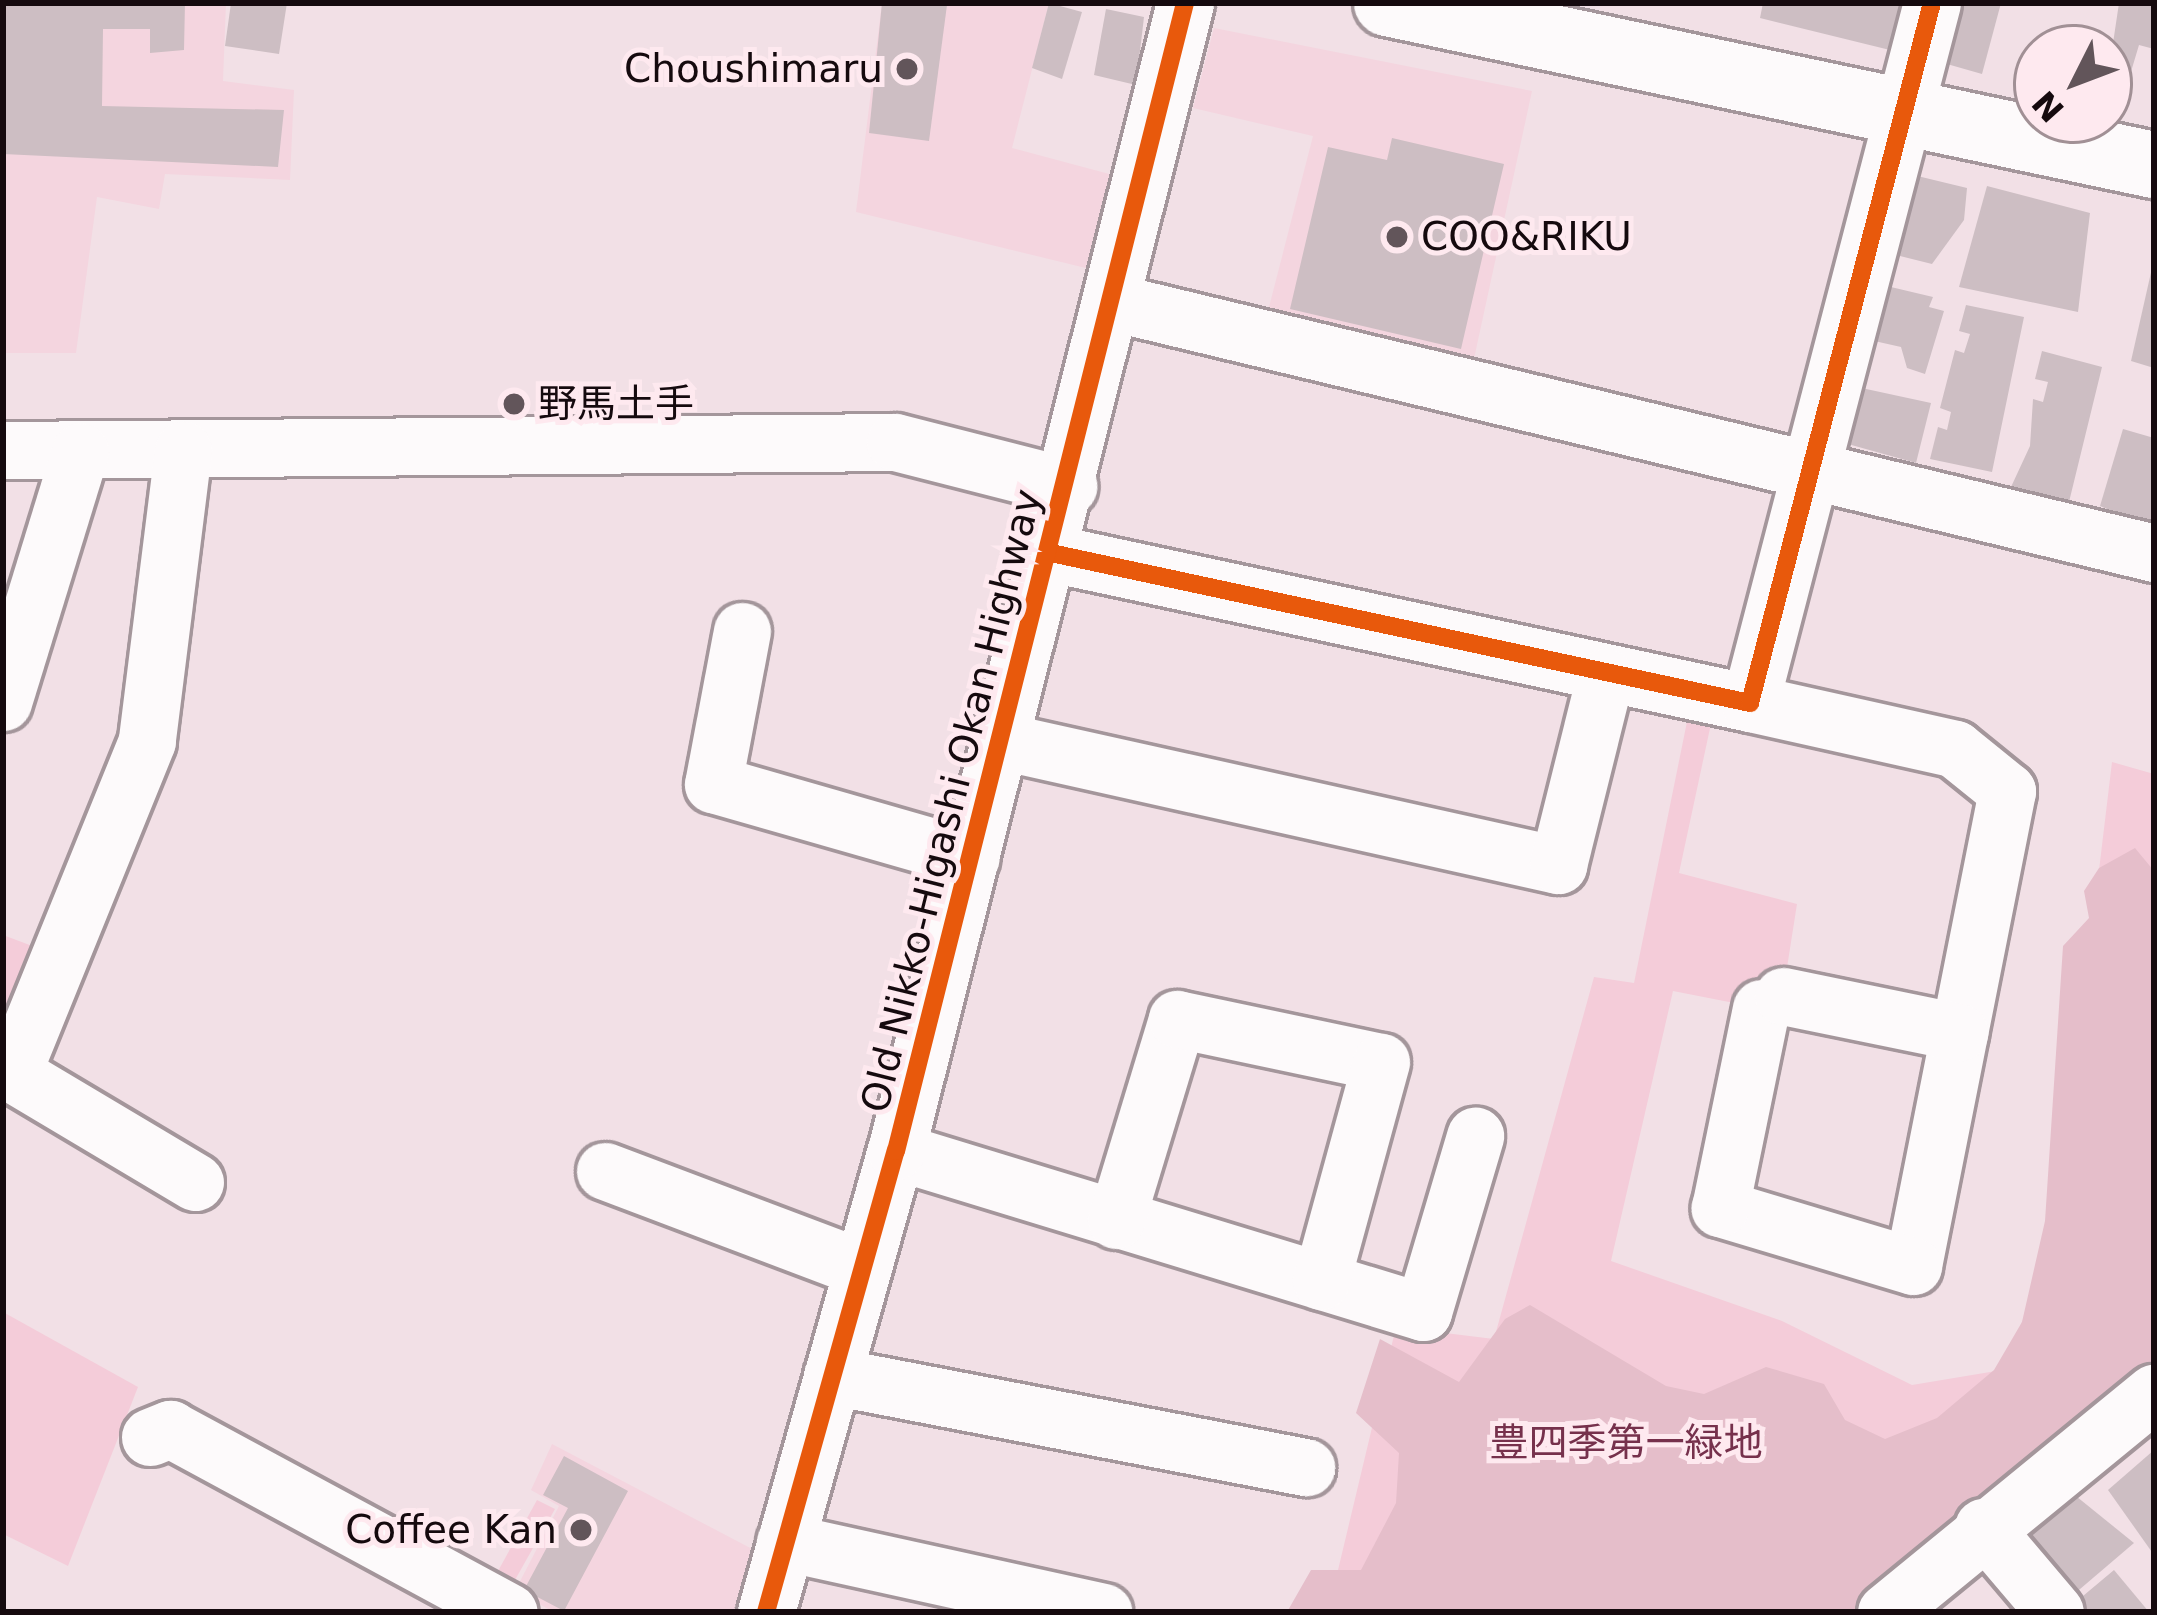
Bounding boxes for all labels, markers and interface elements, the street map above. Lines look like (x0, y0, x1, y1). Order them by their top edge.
north arrow (2013, 24, 2133, 144)
place label: Choushimaru (624, 46, 883, 92)
marker: Choushimaru (894, 56, 920, 82)
text: N (2024, 83, 2072, 130)
place label: COO&RIKU (1421, 214, 1632, 260)
marker: COO&RIKU (1384, 224, 1410, 250)
place label: 野馬土手 (538, 381, 694, 427)
marker: 野馬土手 (501, 391, 527, 417)
street label: Old Nikko-Higashi Okan Highway (852, 485, 1052, 1117)
park label: 豊四季第一緑地 (1490, 1420, 1762, 1466)
place label: Coffee Kan (345, 1507, 557, 1553)
marker: Coffee Kan (568, 1517, 594, 1543)

